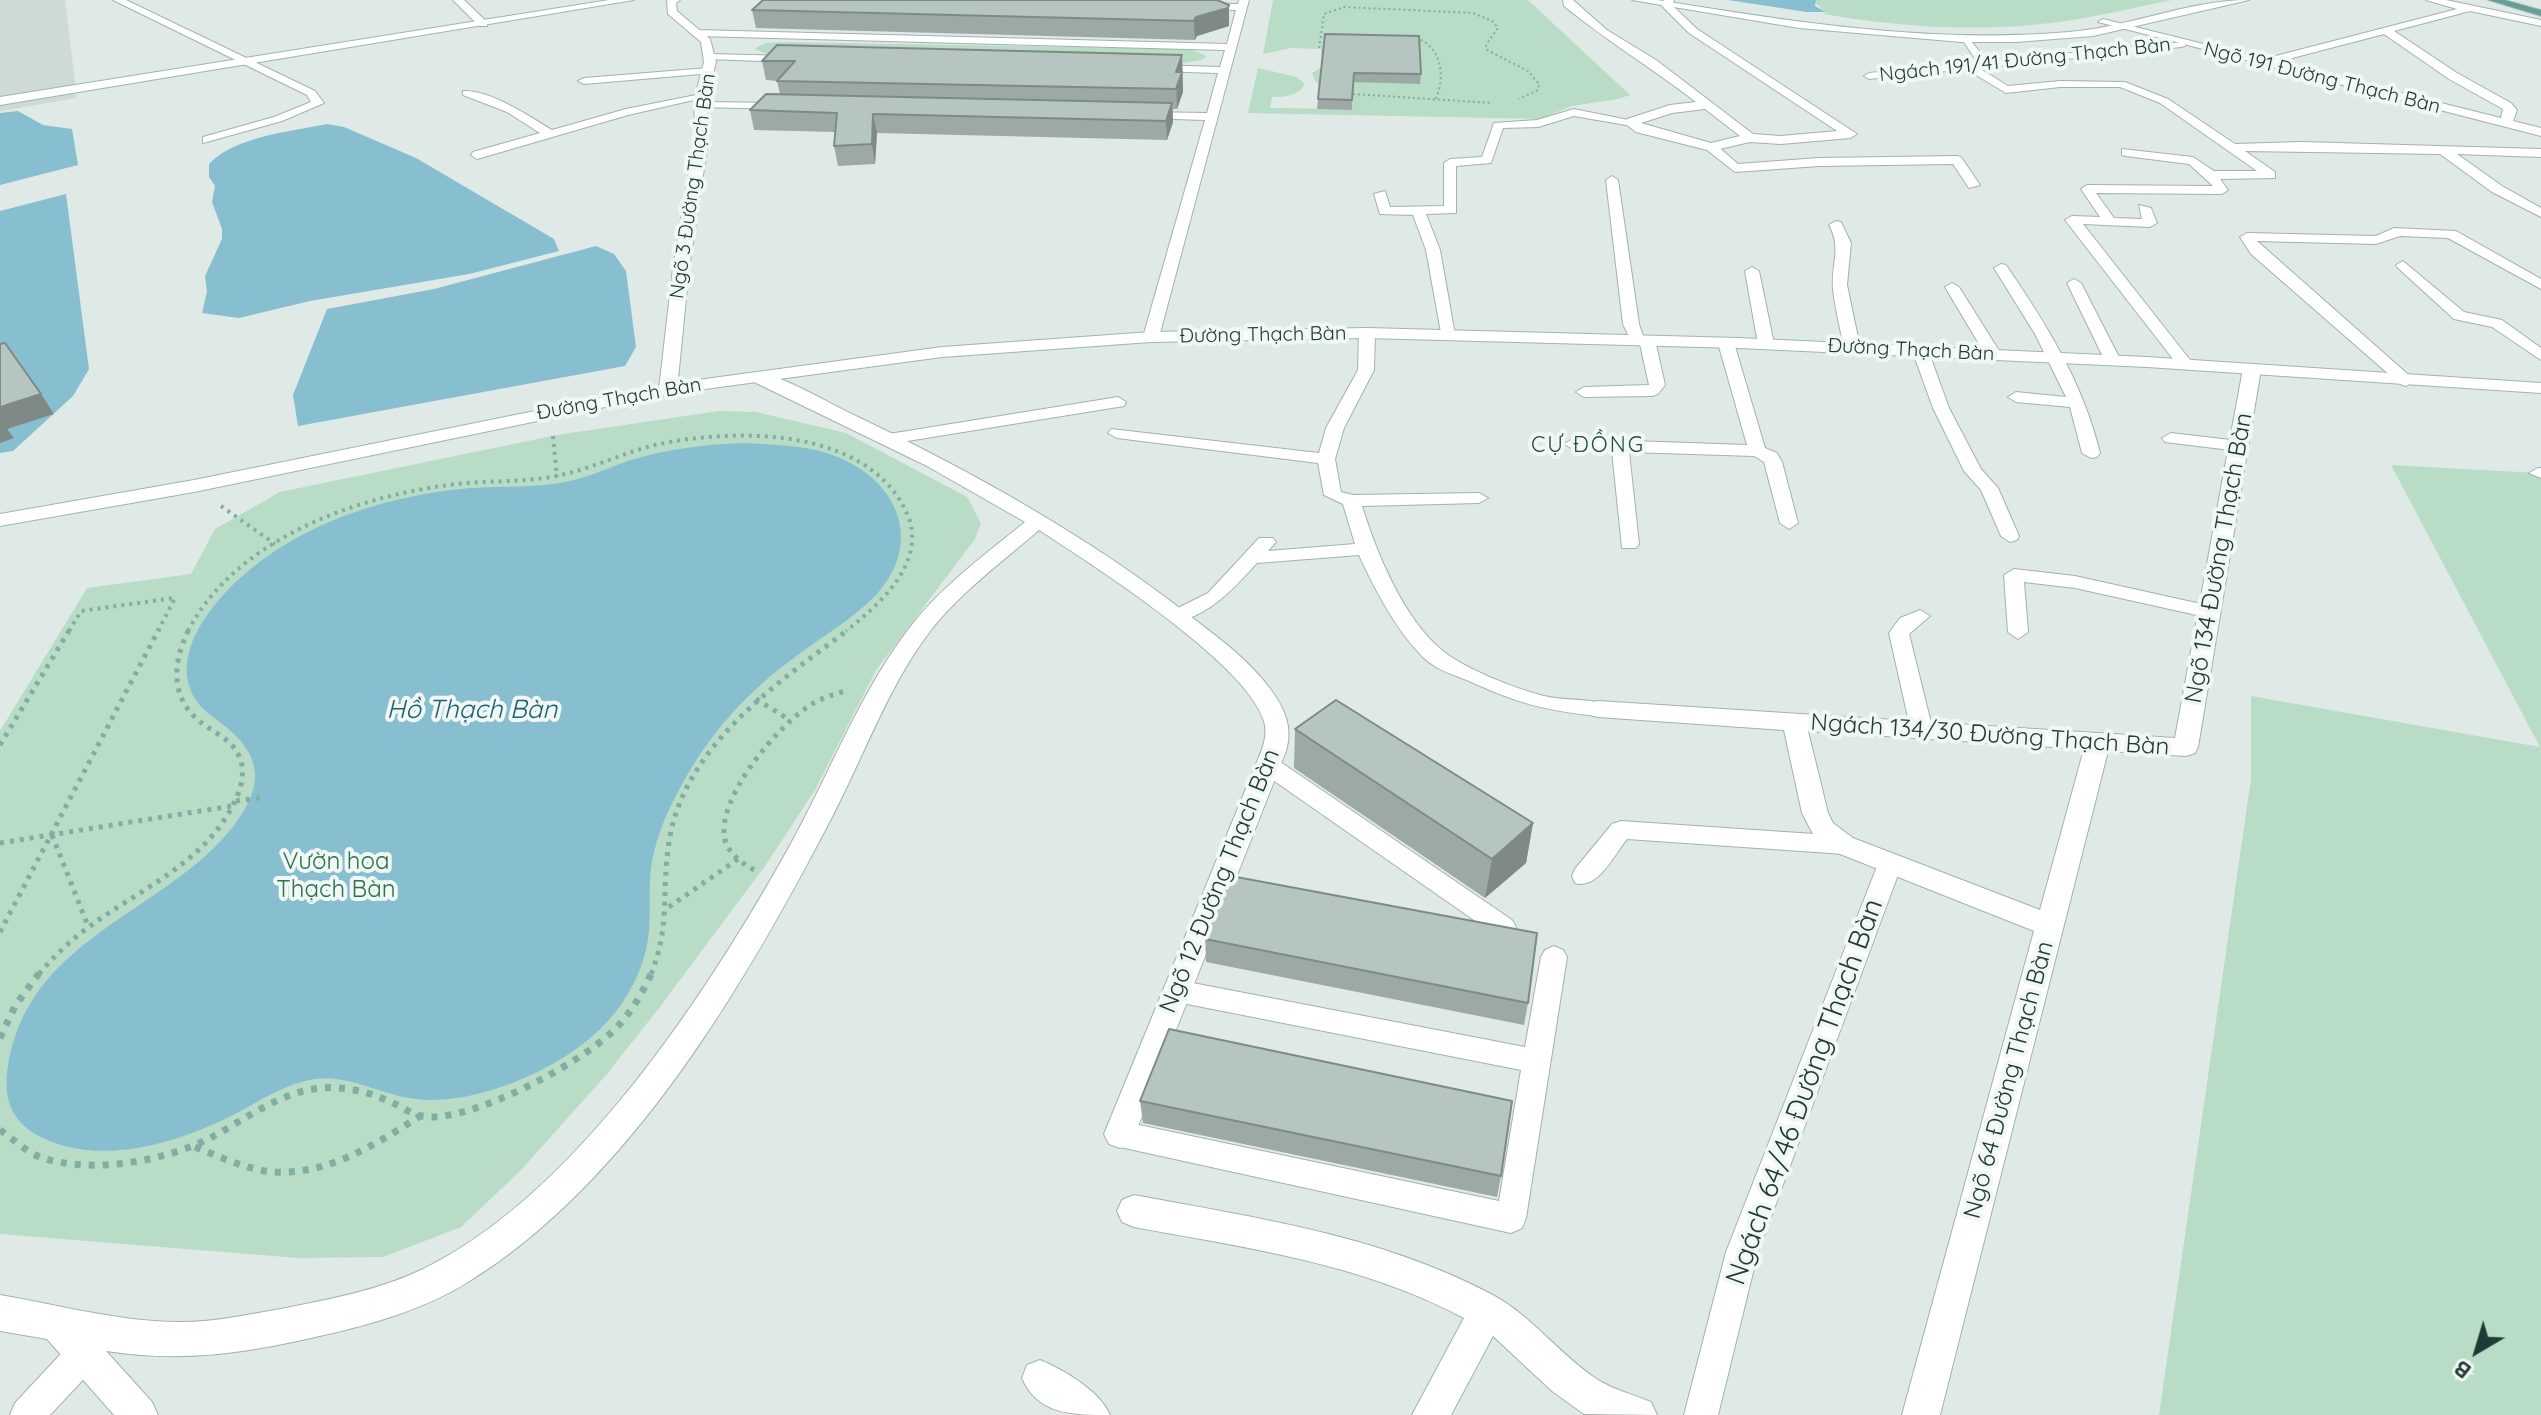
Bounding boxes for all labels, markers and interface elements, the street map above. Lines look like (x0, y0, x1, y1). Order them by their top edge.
street label: Ngách 191/41 Đường Thạch Bàn (1878, 33, 2172, 87)
street label: Ngõ 191 Đường Thạch Bàn (2201, 37, 2443, 119)
street label: Ngõ 3 Đường Thạch Bàn (665, 72, 721, 300)
street label: Đường Thạch Bàn (1179, 322, 1347, 348)
street label: Đường Thạch Bàn (1827, 334, 1995, 366)
street label: Đường Thạch Bàn (535, 373, 703, 425)
street label: Ngõ 134 Đường Thạch Bàn (2179, 411, 2259, 705)
district label: CỰ ĐỒNG (1531, 432, 1645, 458)
water label: Hồ Thạch Bàn (387, 694, 557, 726)
street label: Ngách 134/30 Đường Thạch Bàn (1810, 708, 2170, 762)
street label: Ngõ 12 Đường Thạch Bàn (1154, 745, 1286, 1017)
park label: Vườn hoa Thạch Bàn (276, 848, 396, 904)
street label: Ngách 64/46 Đường Thạch Bàn (1719, 894, 1891, 1290)
street label: Ngõ 64 Đường Thạch Bàn (1958, 938, 2060, 1222)
north arrow (2437, 1311, 2517, 1391)
text: B (2448, 1354, 2477, 1385)

